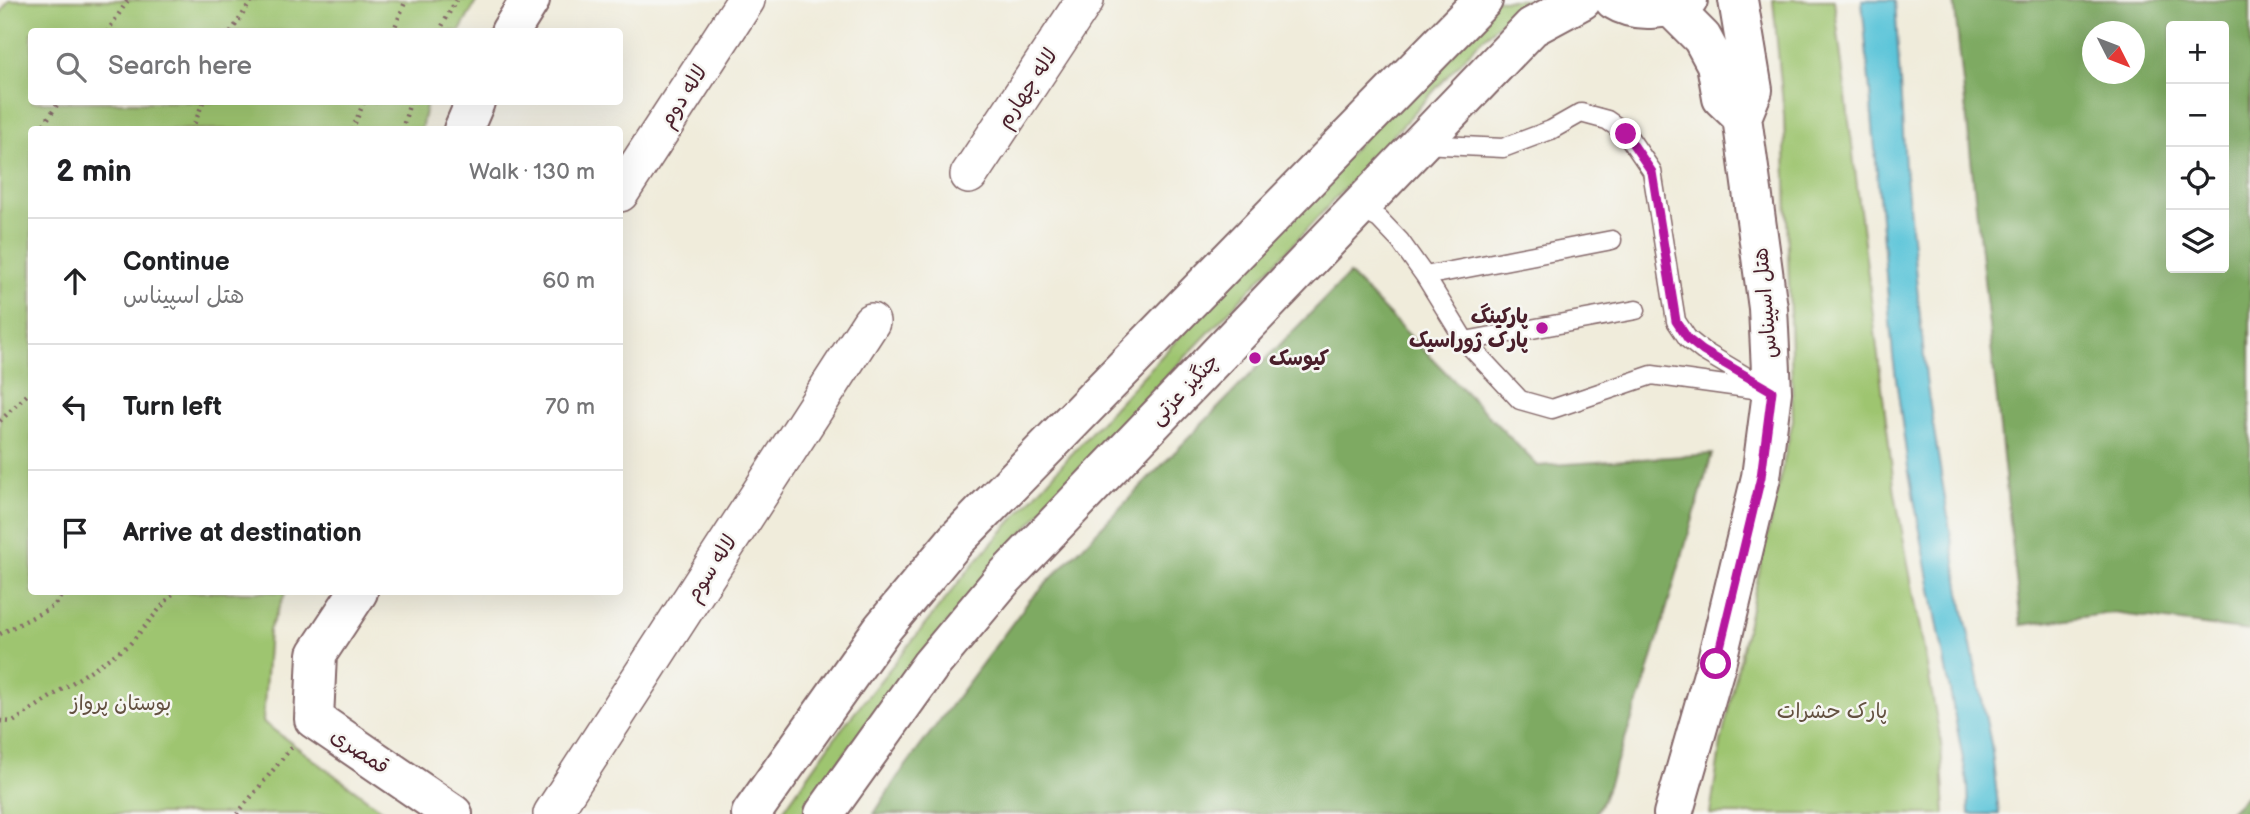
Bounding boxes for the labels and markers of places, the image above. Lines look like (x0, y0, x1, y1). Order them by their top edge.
place label: پارکینگ پارک ژوراسیک (1409, 303, 1528, 354)
marker: پارکینگ پارک ژوراسیک (1534, 320, 1550, 336)
place label: کیوسک (1269, 346, 1330, 371)
marker: کیوسک (1247, 350, 1263, 366)

